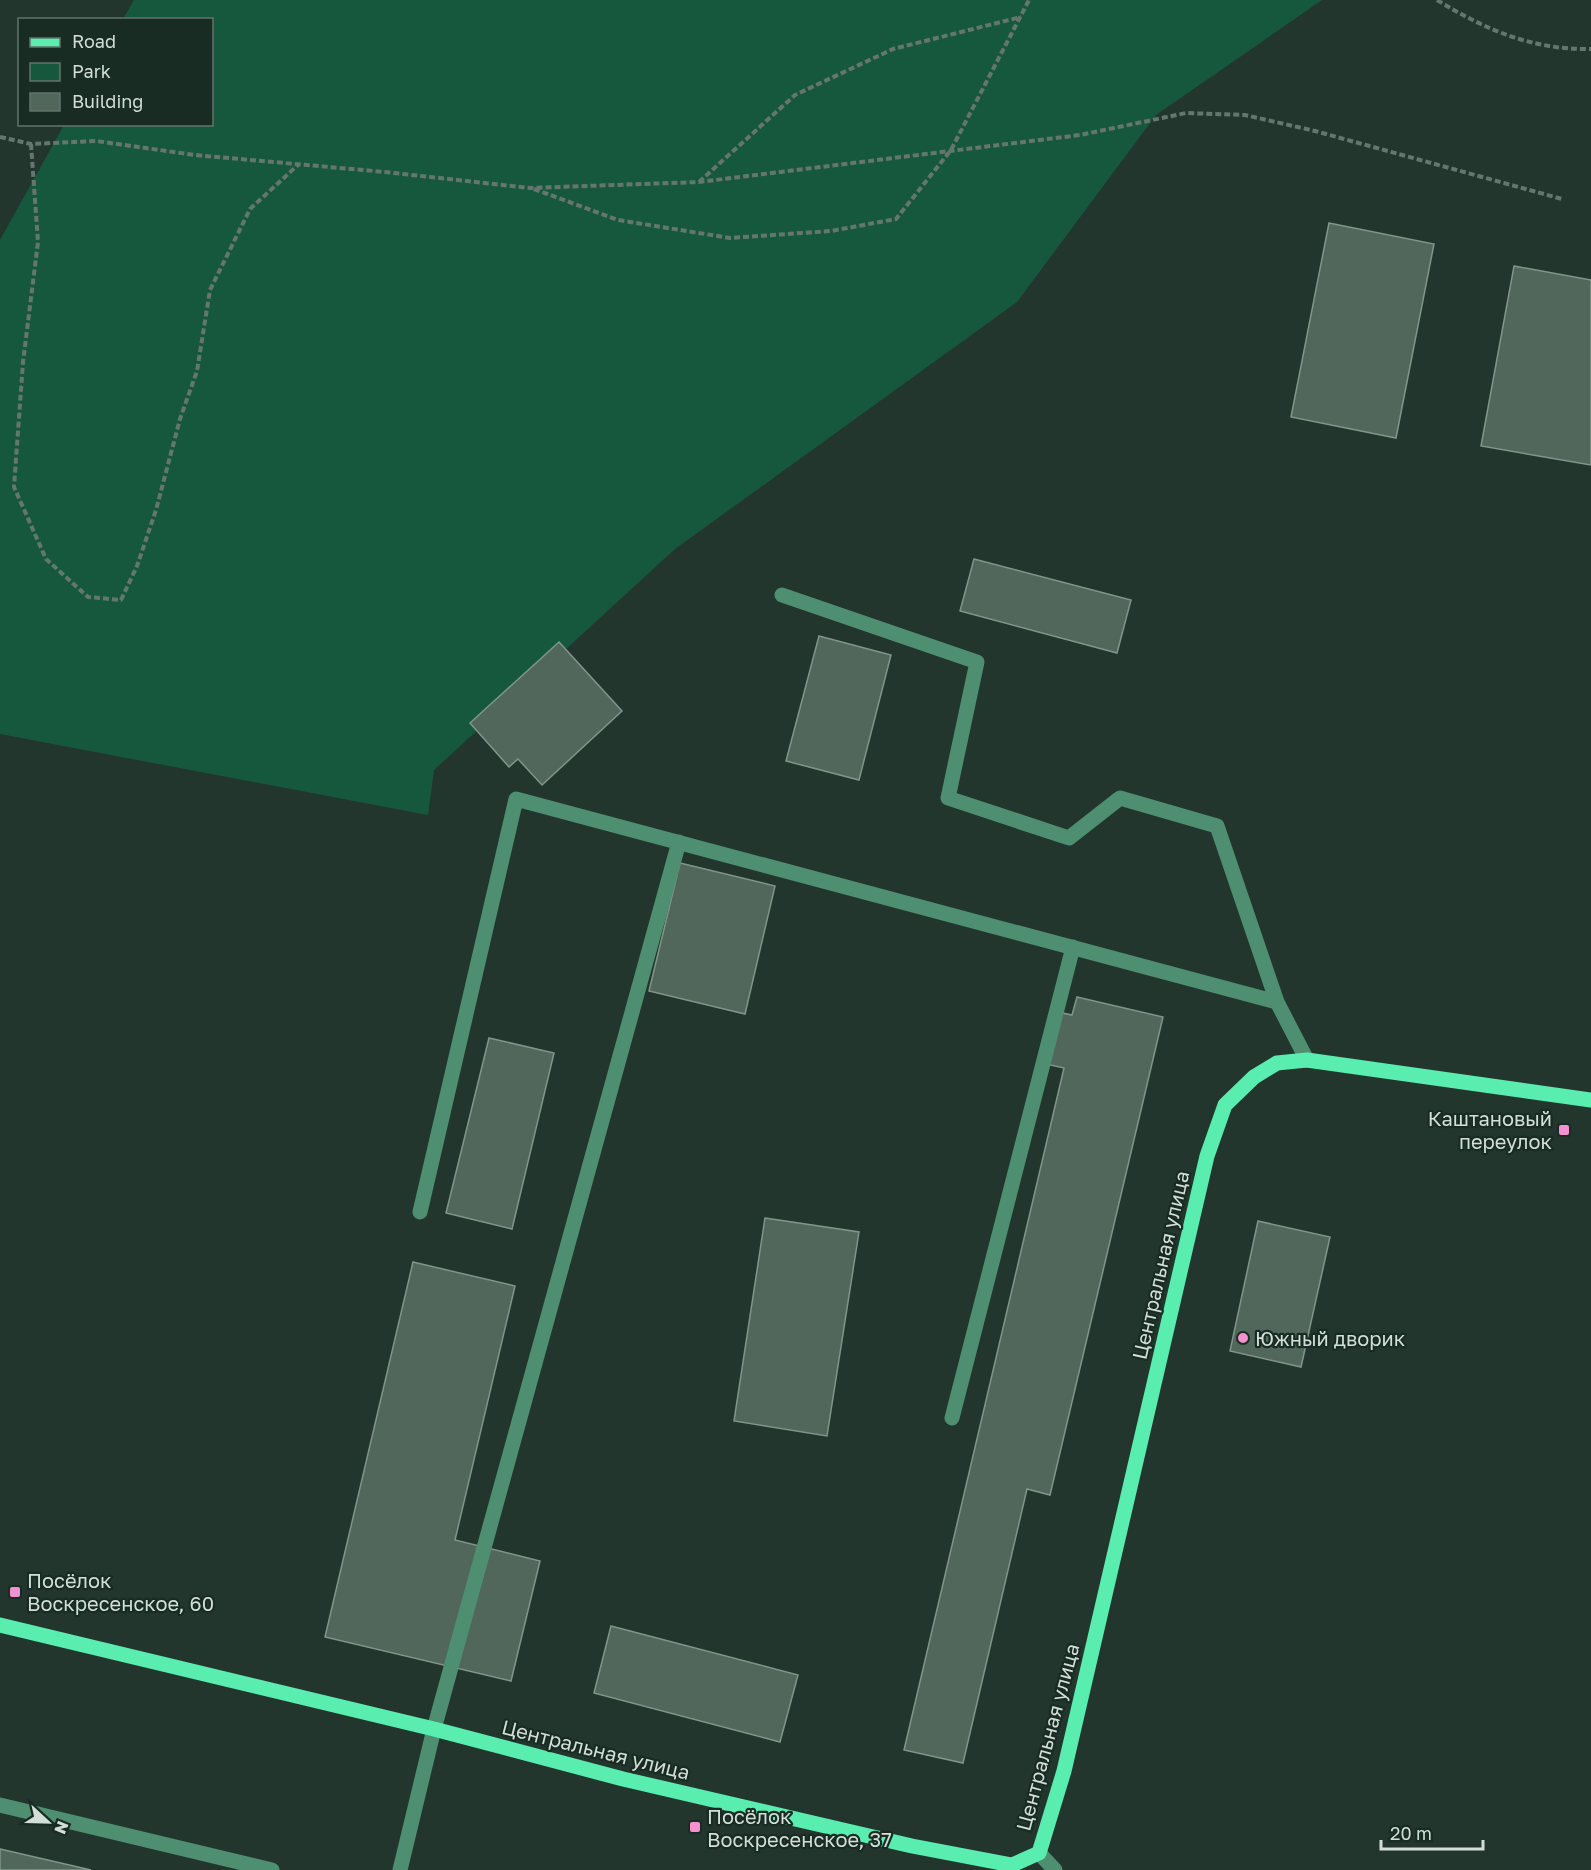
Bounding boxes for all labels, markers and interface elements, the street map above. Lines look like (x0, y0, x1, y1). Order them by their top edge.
legend (18, 18, 213, 126)
text: Road (72, 30, 116, 52)
text: Park (72, 60, 111, 82)
text: Building (72, 90, 143, 112)
place label: Каштановый переулок (1428, 1106, 1552, 1153)
marker: Каштановый переулок (1557, 1123, 1571, 1137)
street label: Центральная улица (1127, 1168, 1193, 1362)
place label: Южный дворик (1255, 1326, 1405, 1350)
marker: Южный дворик (1236, 1331, 1250, 1345)
place label: Посёлок Воскресенское, 60 (27, 1568, 214, 1615)
marker: Посёлок Воскресенское, 60 (8, 1585, 22, 1599)
street label: Центральная улица (1010, 1641, 1084, 1833)
street label: Центральная улица (499, 1714, 693, 1784)
north arrow (18, 1792, 78, 1852)
place label: Посёлок Воскресенское, 37 (707, 1804, 892, 1851)
scale bar (1381, 1813, 1483, 1851)
text: N (50, 1818, 73, 1837)
marker: Посёлок Воскресенское, 37 (688, 1820, 702, 1834)
text: 20 m (1390, 1822, 1432, 1844)

